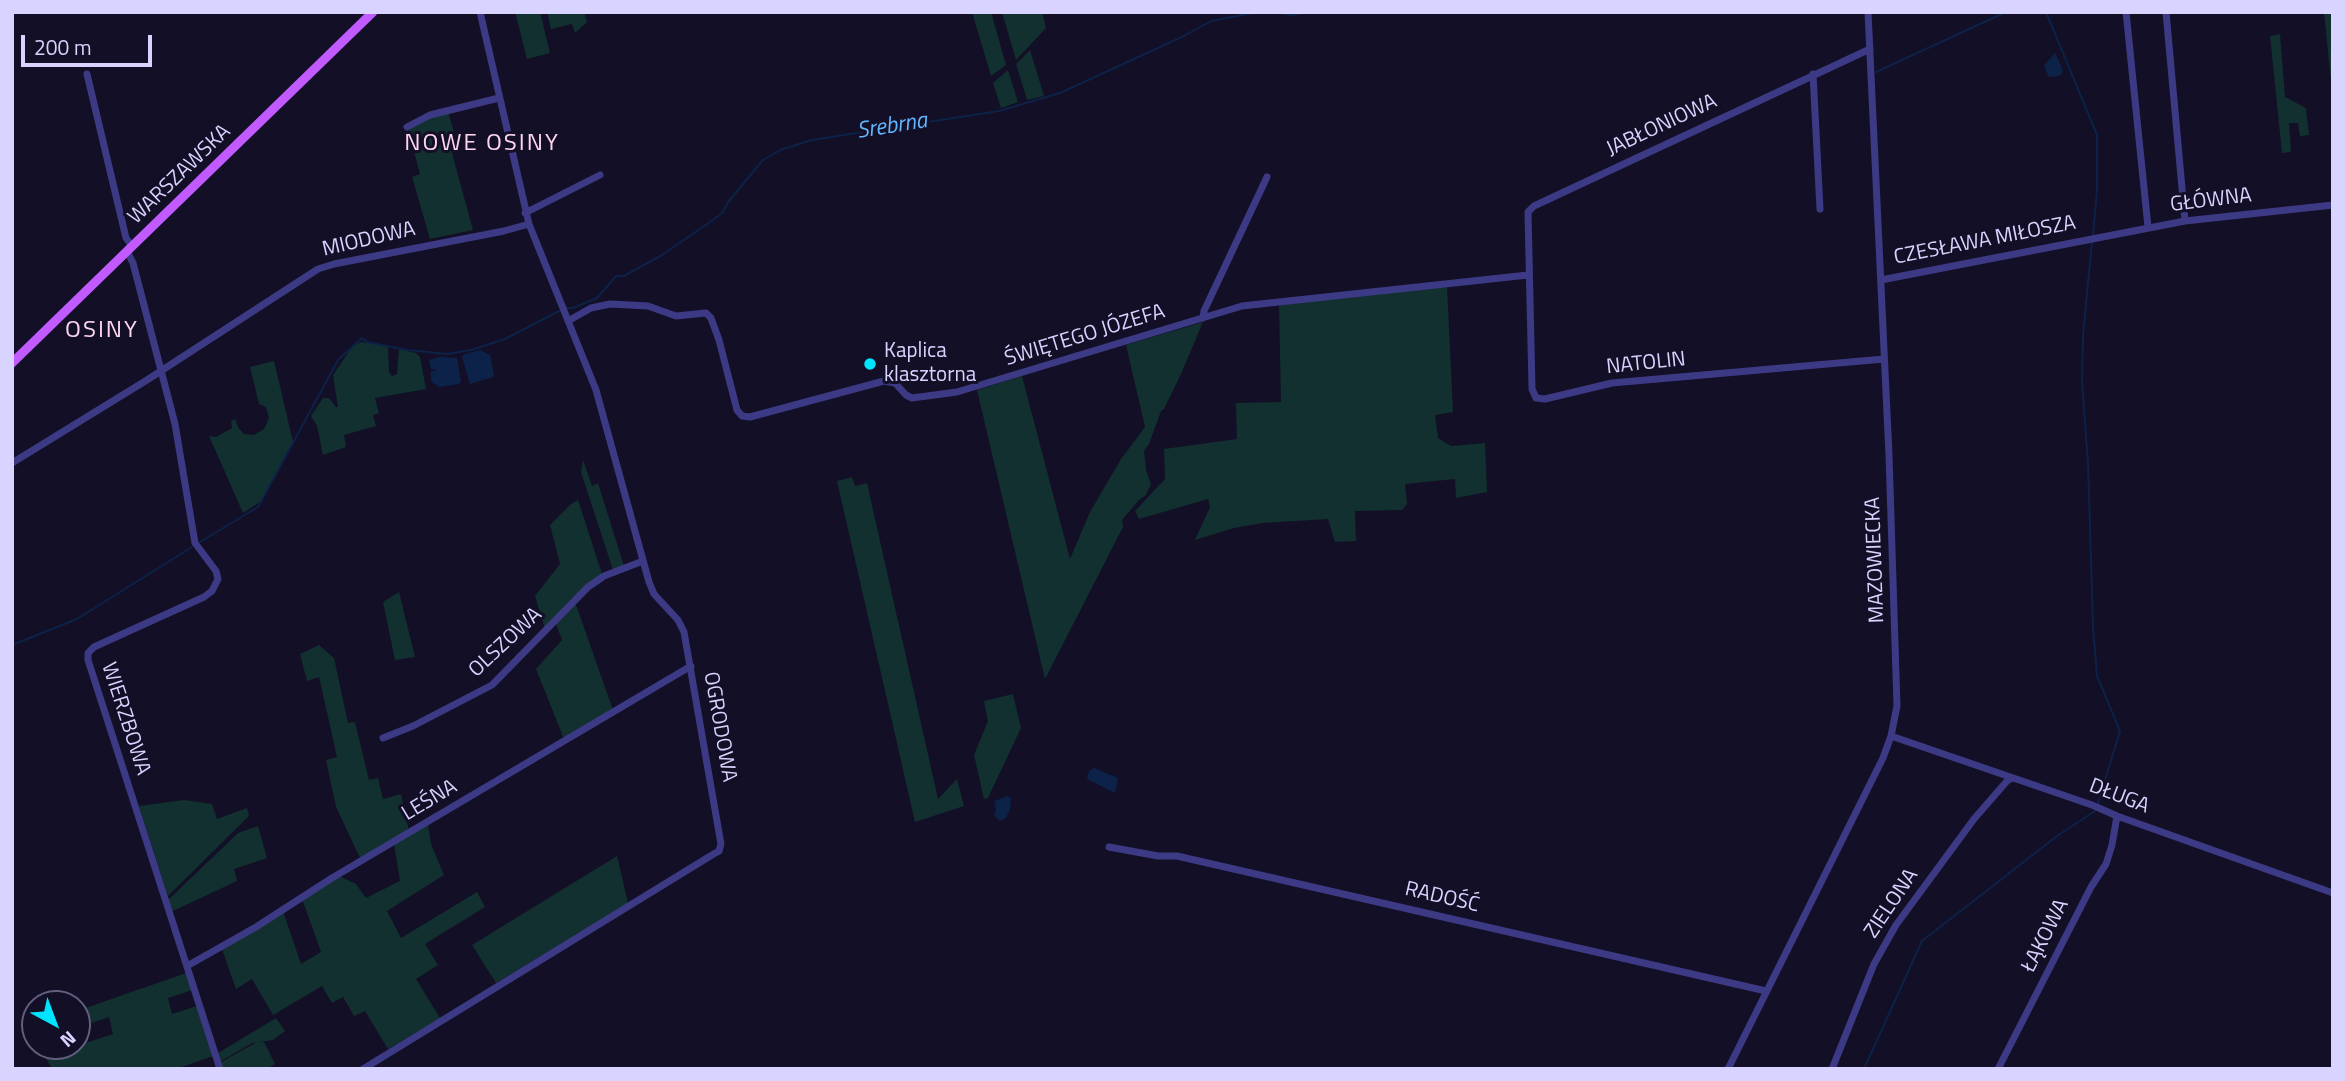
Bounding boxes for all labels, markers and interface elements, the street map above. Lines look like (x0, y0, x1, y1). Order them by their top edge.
scale bar (24, 21, 156, 65)
text: 200 m (34, 31, 91, 63)
street label: JABŁONIOWA (1603, 89, 1721, 163)
water label: Srebrna (855, 108, 929, 146)
street label: WARSZAWSKA (124, 120, 236, 230)
district label: NOWE OSINY (405, 130, 559, 158)
street label: GŁÓWNA (2169, 184, 2253, 218)
street label: CZESŁAWA MIŁOSZA (1892, 211, 2078, 271)
street label: MIODOWA (320, 217, 418, 263)
street label: ŚWIĘTEGO JÓZEFA (1002, 300, 1168, 372)
district label: OSINY (66, 317, 138, 345)
place label: Kaplica klasztorna (884, 339, 976, 389)
street label: NATOLIN (1605, 347, 1687, 381)
marker: Kaplica klasztorna (862, 356, 878, 372)
street label: MAZOWIECKA (1861, 496, 1891, 624)
street label: OLSZOWA (464, 603, 548, 683)
street label: WIERZBOWA (95, 659, 155, 779)
street label: OGRODOWA (697, 670, 741, 784)
street label: DŁUGA (2085, 774, 2153, 820)
street label: LEŚNA (398, 775, 462, 827)
street label: ZIELONA (1860, 865, 1924, 943)
street label: RADOŚĆ (1402, 877, 1482, 919)
street label: ŁĄKOWA (2017, 895, 2075, 977)
north arrow (21, 990, 91, 1060)
text: N (54, 1024, 83, 1055)

